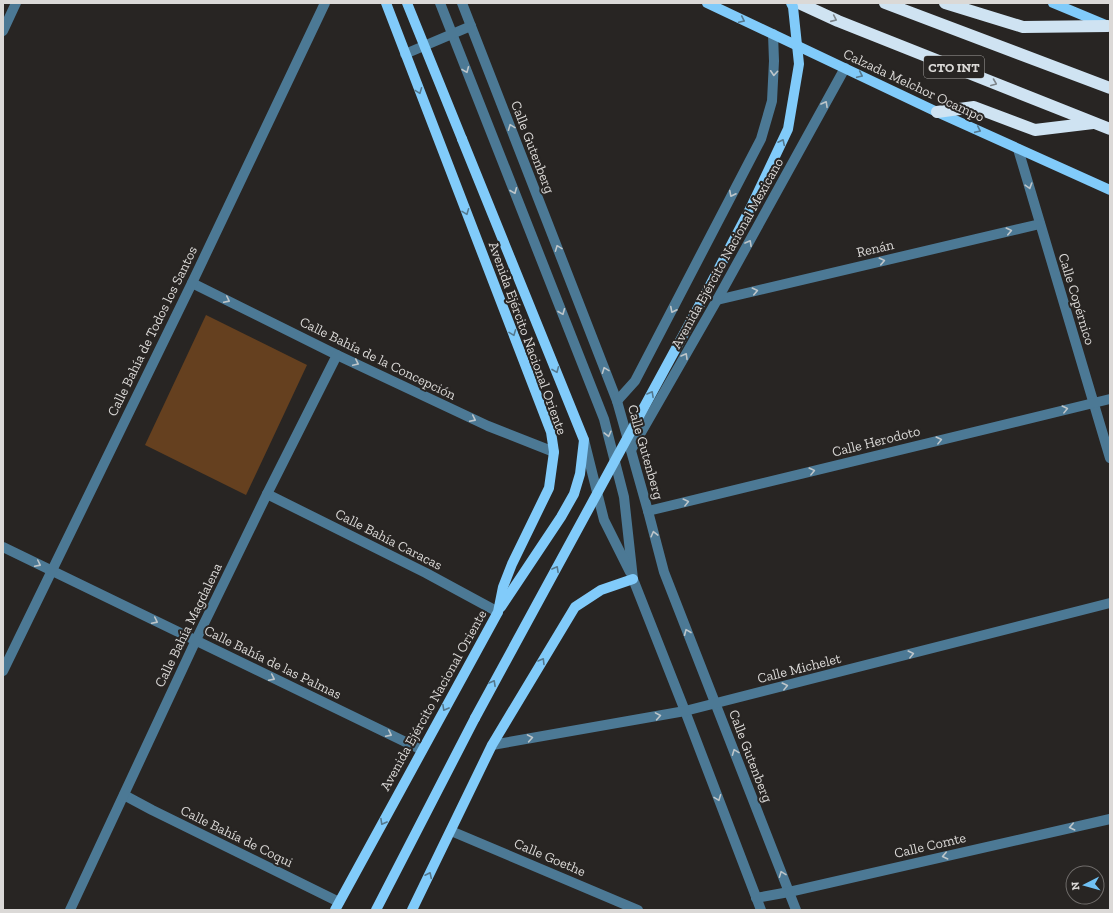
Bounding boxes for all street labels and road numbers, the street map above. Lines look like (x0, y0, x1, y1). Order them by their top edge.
street label: Calzada Melchor Ocampo (841, 45, 987, 126)
road number: CTO INT (924, 56, 984, 78)
street label: Calle Gutenberg (507, 98, 558, 196)
street label: Avenida Ejército Nacional Mexicano (668, 155, 787, 352)
street label: Renán (855, 236, 895, 261)
street label: Avenida Ejército Nacional Oriente (485, 239, 571, 437)
street label: Calle Bahía de Todos los Santos (104, 243, 201, 419)
street label: Calle Copérnico (1055, 251, 1099, 347)
street label: Calle Bahía de la Concepción (297, 313, 459, 404)
street label: Calle Gutenberg (624, 403, 667, 502)
street label: Calle Herodoto (830, 422, 922, 461)
street label: Calle Bahía Caracas (332, 505, 445, 574)
street label: Calle Bahía Magdalena (151, 560, 226, 690)
street label: Avenida Ejército Nacional Oriente (377, 607, 491, 794)
street label: Calle Bahía de las Palmas (201, 622, 344, 703)
street label: Calle Michelet (756, 650, 844, 687)
street label: Calle Gutenberg (725, 707, 776, 805)
street label: Calle Bahía de Coqui (178, 802, 296, 871)
street label: Calle Comte (893, 829, 968, 862)
street label: Calle Goethe (511, 835, 589, 880)

